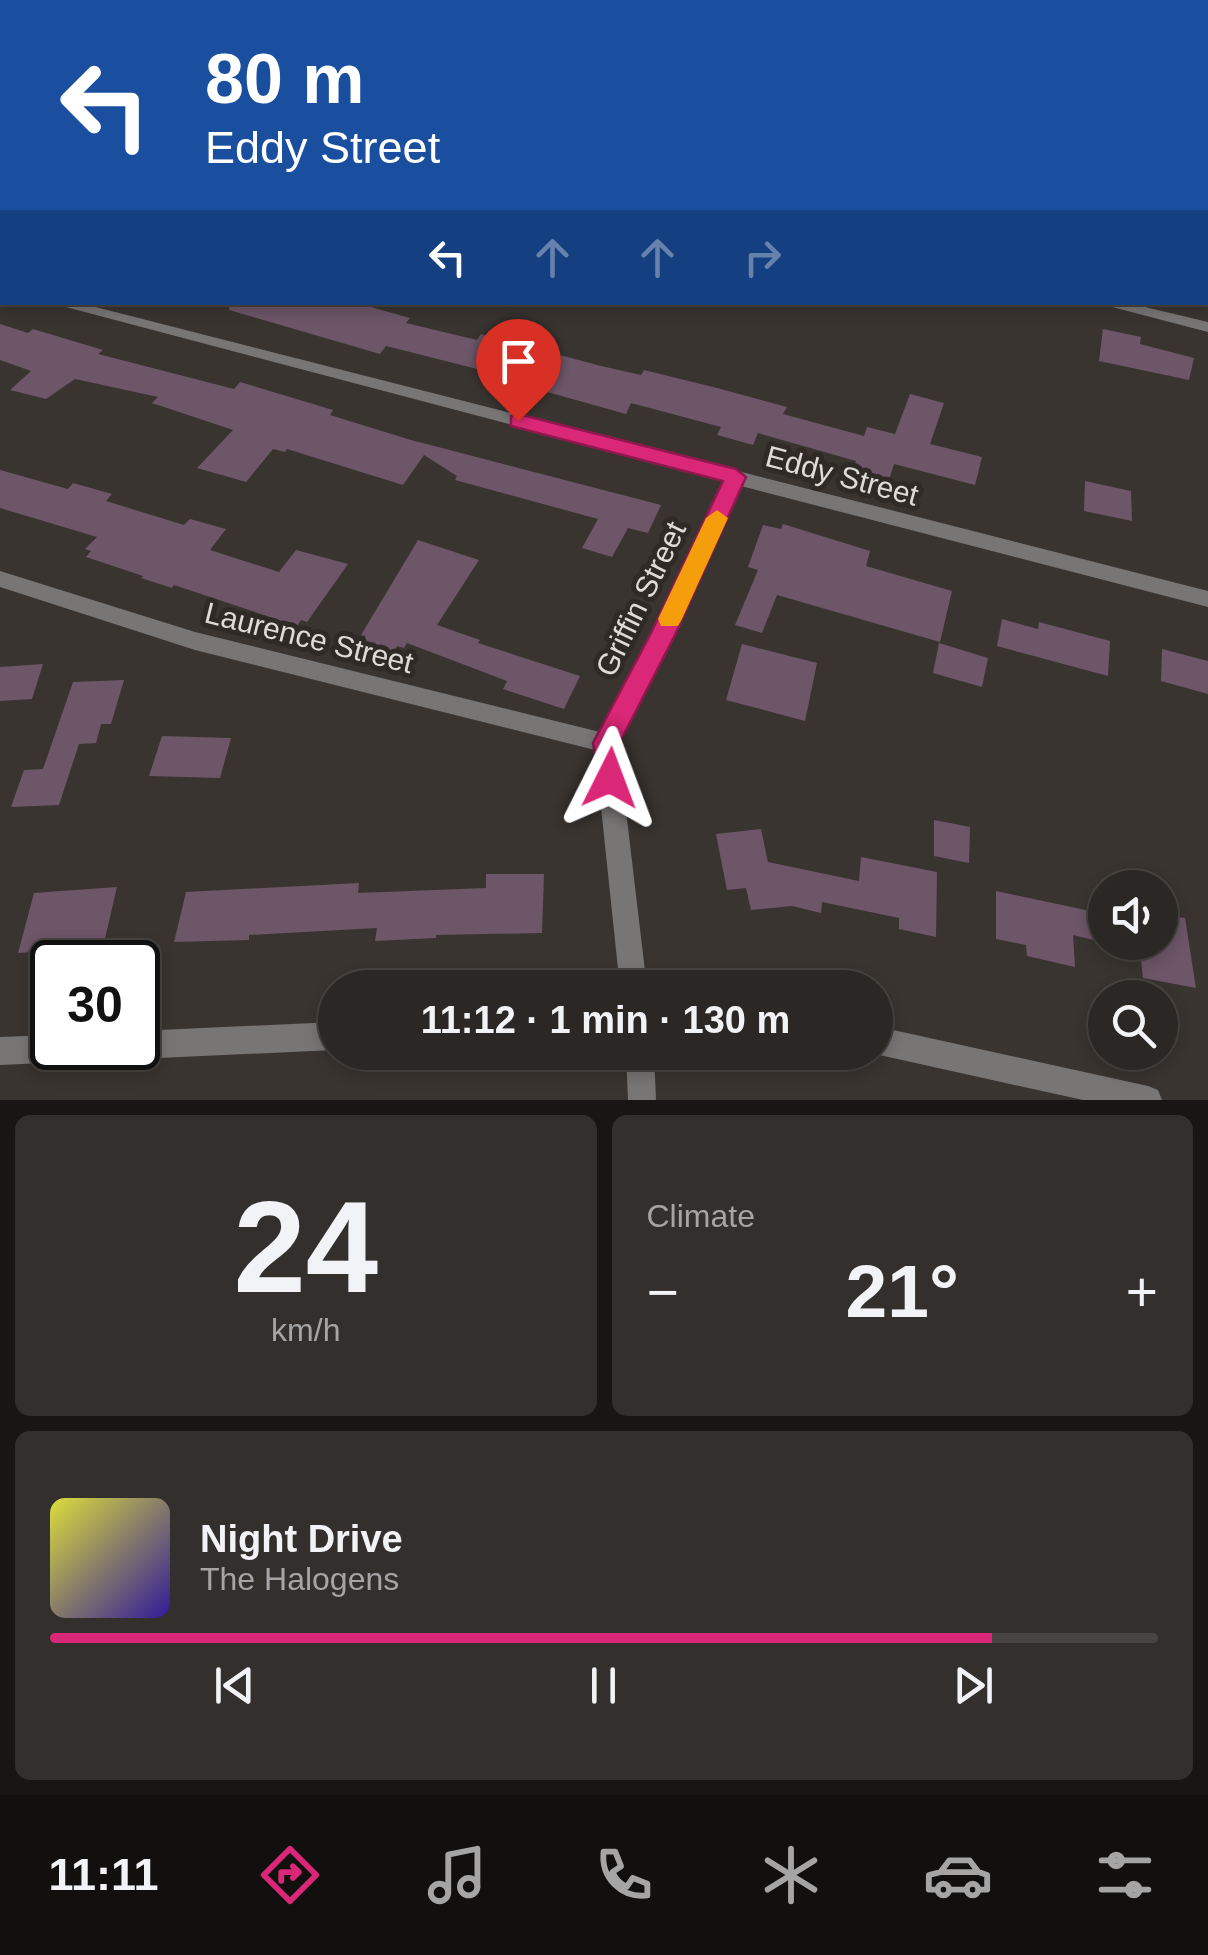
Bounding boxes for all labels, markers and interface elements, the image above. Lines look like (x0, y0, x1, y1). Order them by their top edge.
icon: left (40, 40, 170, 170)
text: 80 m (205, 40, 365, 118)
text: Eddy Street (205, 122, 440, 173)
icon: left (420, 230, 475, 285)
icon: ahead (525, 230, 580, 285)
icon: ahead (630, 230, 685, 285)
icon: right (735, 230, 790, 285)
pin (476, 319, 561, 422)
icon: arrive (491, 334, 546, 389)
street label: Eddy Street (762, 439, 923, 512)
street label: Griffin Street (589, 516, 692, 681)
street label: Laurence Street (202, 596, 417, 680)
position arrow (558, 726, 662, 830)
map controls (1088, 870, 1178, 1070)
button: sound (1088, 870, 1178, 960)
speed limit sign: 30 (30, 940, 160, 1070)
button: search (1088, 980, 1178, 1070)
text: 11:12 · 1 min · 130 m (421, 999, 790, 1041)
text: 24 (233, 1174, 378, 1320)
text: Climate (647, 1198, 755, 1234)
text: 21° (846, 1249, 959, 1333)
text: − (647, 1261, 679, 1323)
text: + (1126, 1261, 1158, 1323)
text: km/h (271, 1312, 340, 1348)
text: Night Drive (200, 1518, 403, 1560)
text: The Halogens (200, 1561, 399, 1597)
icon: previous (207, 1658, 262, 1713)
icon: pause (576, 1658, 631, 1713)
icon: next (946, 1658, 1001, 1713)
icon: directions (255, 1840, 325, 1910)
icon: music (422, 1840, 492, 1910)
icon: phone (589, 1840, 659, 1910)
icon: climate (756, 1840, 826, 1910)
icon: car (923, 1840, 993, 1910)
icon: filters (1090, 1840, 1160, 1910)
text: 11:11 (48, 1849, 159, 1900)

